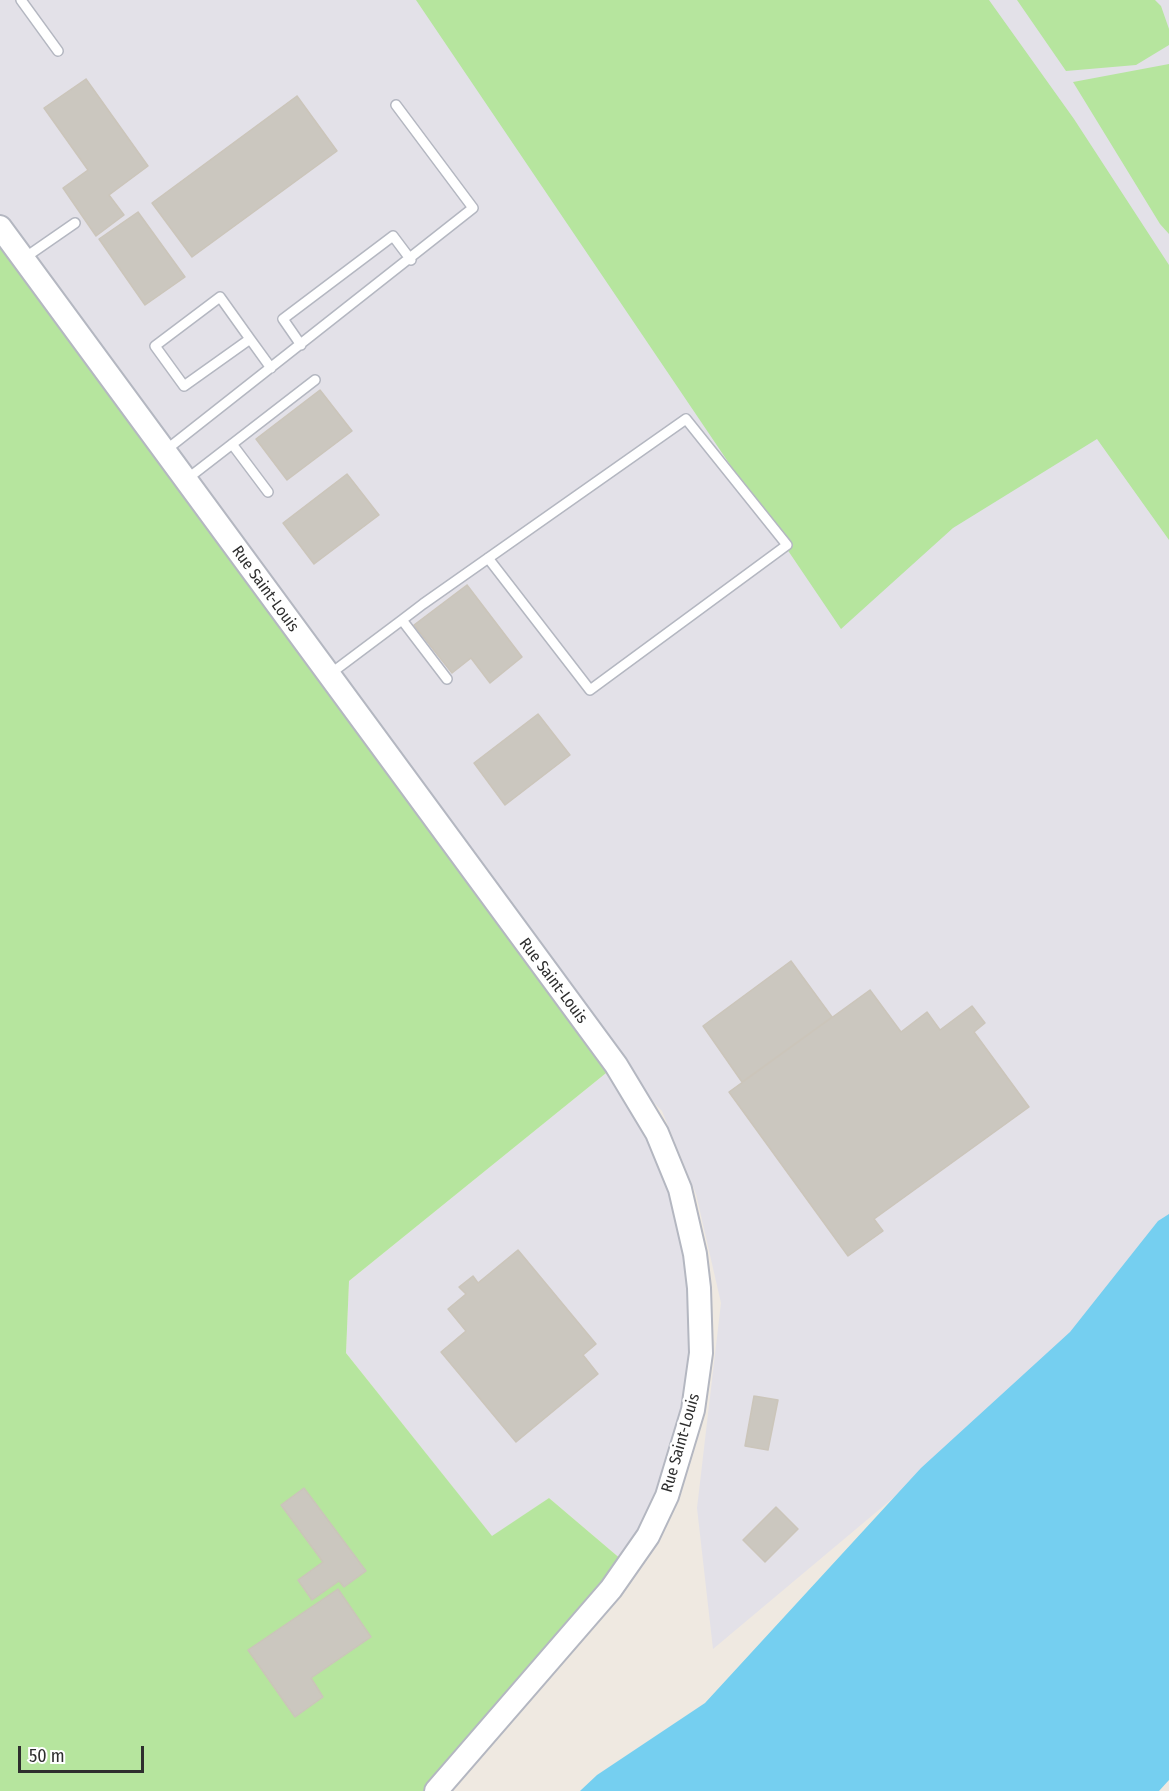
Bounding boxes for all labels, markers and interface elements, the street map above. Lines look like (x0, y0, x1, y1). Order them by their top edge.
street label: Rue Saint-Louis (227, 542, 303, 636)
street label: Rue Saint-Louis (515, 935, 591, 1027)
street label: Rue Saint-Louis (658, 1391, 704, 1495)
scale bar (21, 1734, 147, 1772)
text: 50 m (29, 1745, 65, 1767)

